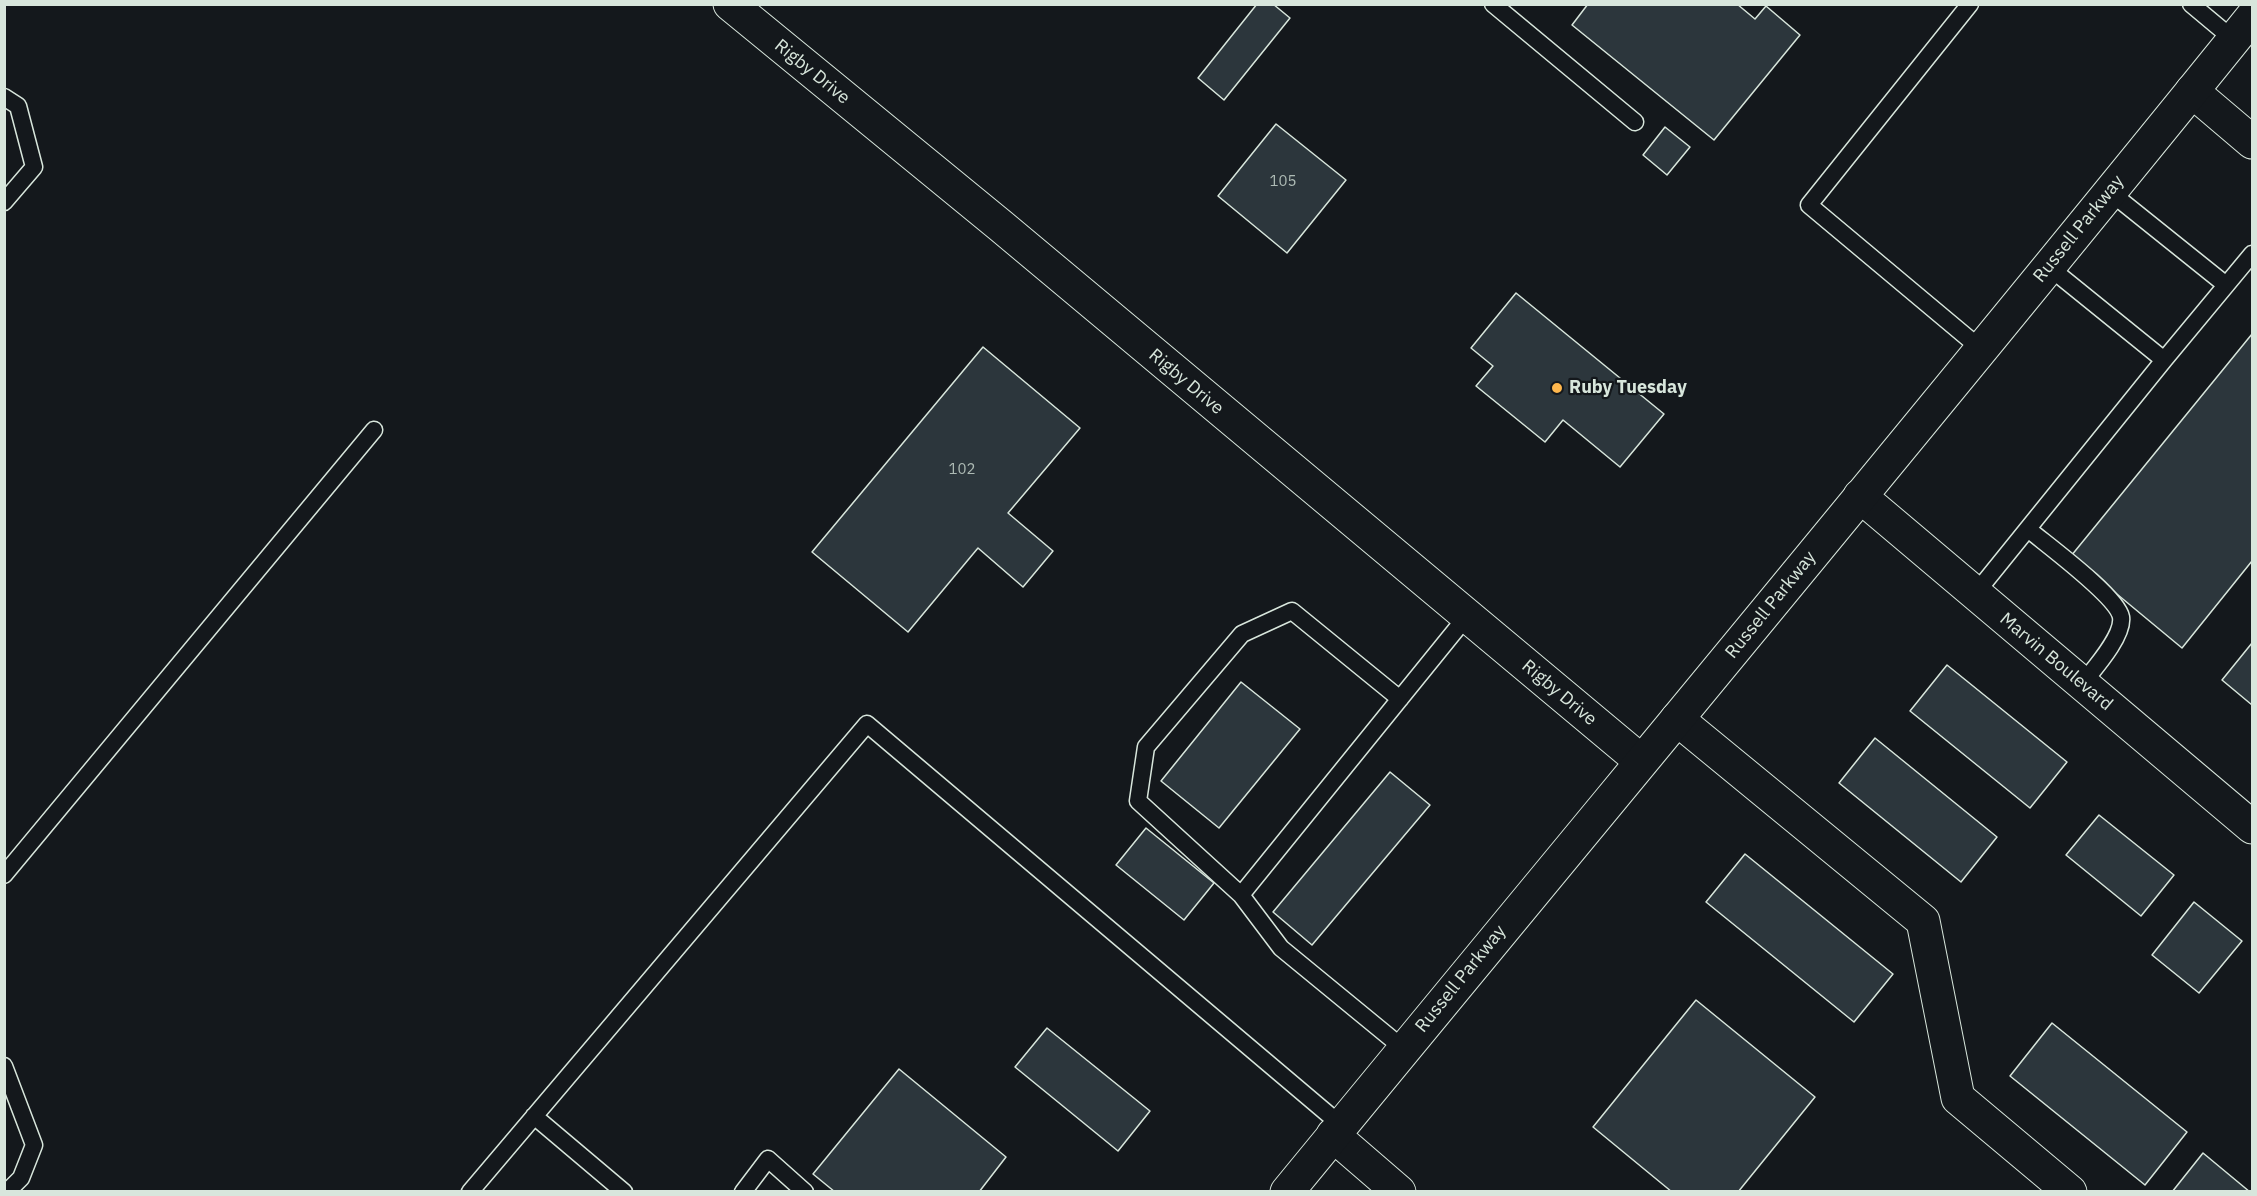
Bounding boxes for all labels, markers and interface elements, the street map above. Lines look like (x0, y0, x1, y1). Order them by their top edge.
street label: Rigby Drive (770, 35, 854, 109)
street label: Russell Parkway (2029, 171, 2129, 287)
house number: 105 (1270, 173, 1296, 191)
street label: Rigby Drive (1144, 345, 1228, 419)
place label: Ruby Tuesday (1569, 377, 1687, 399)
marker: Ruby Tuesday (1550, 381, 1564, 395)
house number: 102 (949, 461, 975, 479)
street label: Russell Parkway (1721, 547, 1821, 663)
street label: Marvin Boulevard (1995, 608, 2117, 716)
street label: Rigby Drive (1517, 656, 1601, 730)
street label: Russell Parkway (1411, 921, 1511, 1037)

